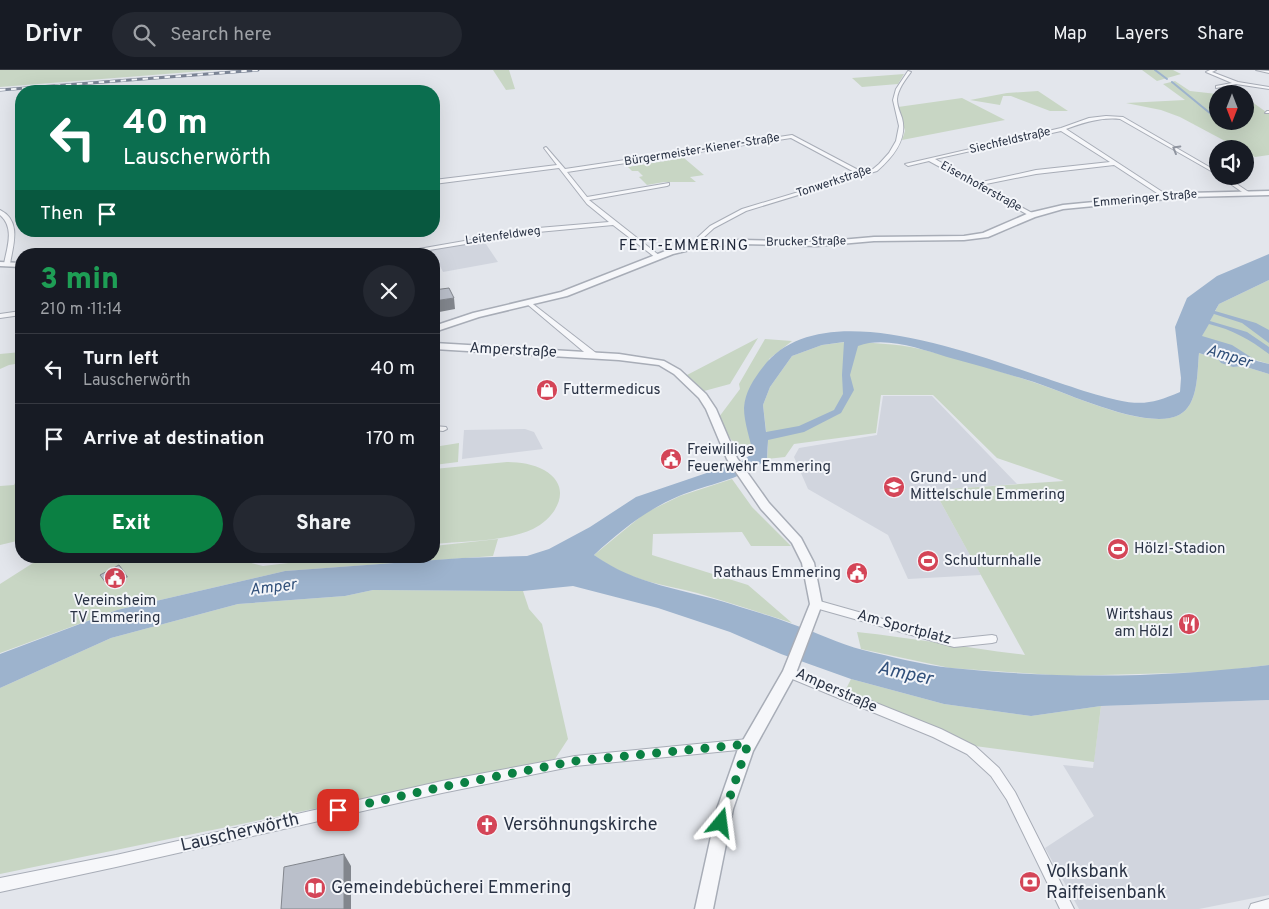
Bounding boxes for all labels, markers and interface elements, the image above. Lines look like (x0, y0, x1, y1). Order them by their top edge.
search box (112, 12, 462, 57)
text: Drivr (25, 20, 82, 50)
icon: search (130, 21, 158, 49)
text: Search here (170, 23, 272, 47)
text: Map (1053, 23, 1087, 46)
text: Layers (1115, 23, 1169, 46)
text: Share (1197, 23, 1244, 46)
north arrow (1209, 85, 1254, 130)
map controls (1209, 85, 1254, 185)
text: 40 m (123, 102, 208, 146)
icon: left (40, 105, 105, 170)
street label: Siechfeldstraße (968, 124, 1052, 158)
street label: Bürgermeister-Kiener-Straße (623, 130, 781, 170)
button: sound (1209, 140, 1254, 185)
text: Lauscherwörth (123, 145, 271, 172)
one-way arrow (1172, 146, 1181, 156)
street label: Eisenhoferstraße (937, 158, 1025, 216)
street label: Tonwerkstraße (794, 162, 874, 202)
street label: Emmeringer Straße (1092, 186, 1198, 212)
icon: arrive (93, 200, 121, 228)
text: Then (40, 202, 83, 226)
street label: Leitenfeldweg (464, 223, 542, 249)
street label: Brucker Straße (766, 233, 846, 251)
district label: FETT-EMMERING (619, 237, 749, 256)
text: 3 min (40, 262, 119, 299)
button: close (363, 265, 415, 317)
text: 210 m · 11:14 (40, 300, 122, 320)
street label: Amperstraße (469, 339, 557, 363)
water label: Amper (1204, 341, 1256, 374)
text: Turn left (83, 347, 159, 371)
icon: left (40, 355, 68, 383)
text: 40 m (370, 357, 415, 381)
text: Lauscherwörth (83, 371, 191, 391)
shop icon: Futtermedicus (535, 378, 559, 402)
place label: Futtermedicus (563, 381, 661, 400)
icon: arrive (40, 425, 68, 453)
text: Arrive at destination (83, 427, 264, 451)
text: 170 m (366, 427, 415, 451)
place label: Freiwillige Feuerwehr Emmering (687, 441, 831, 477)
public building icon: Freiwillige Feuerwehr Emmering (659, 447, 683, 471)
place label: Grund- und Mittelschule Emmering (910, 469, 1065, 505)
school or university icon: Grund- und Mittelschule Emmering (882, 475, 906, 499)
button: Exit (40, 495, 223, 553)
button: Share (233, 495, 415, 553)
sports icon: Hölzl-Stadion (1106, 537, 1130, 561)
place label: Hölzl-Stadion (1134, 540, 1226, 559)
sports icon: Schulturnhalle (916, 549, 940, 573)
place label: Schulturnhalle (944, 552, 1041, 571)
public building icon: Rathaus Emmering (845, 561, 869, 585)
place label: Rathaus Emmering (713, 564, 841, 583)
public building icon: Vereinsheim TV Emmering (103, 566, 127, 590)
water label: Amper (249, 575, 299, 601)
place label: Vereinsheim TV Emmering (70, 592, 160, 628)
street label: Am Sportplatz (855, 606, 953, 650)
place label: Wirtshaus am Hölzl (1106, 606, 1173, 642)
restaurant icon: Wirtshaus am Hölzl (1177, 612, 1201, 636)
water label: Amper (875, 656, 936, 692)
street label: Amperstraße (792, 665, 880, 717)
pin (317, 789, 359, 831)
icon: arrive (324, 796, 352, 824)
position arrow (694, 796, 746, 848)
street label: Lauscherwörth (178, 808, 302, 858)
church icon: Versöhnungskirche (475, 813, 499, 837)
place label: Versöhnungskirche (503, 814, 658, 837)
place label: Volksbank Raiffeisenbank (1046, 861, 1166, 905)
bank icon: Volksbank Raiffeisenbank (1018, 870, 1042, 894)
library icon: Gemeindebücherei Emmering (303, 876, 327, 900)
place label: Gemeindebücherei Emmering (331, 877, 571, 900)

